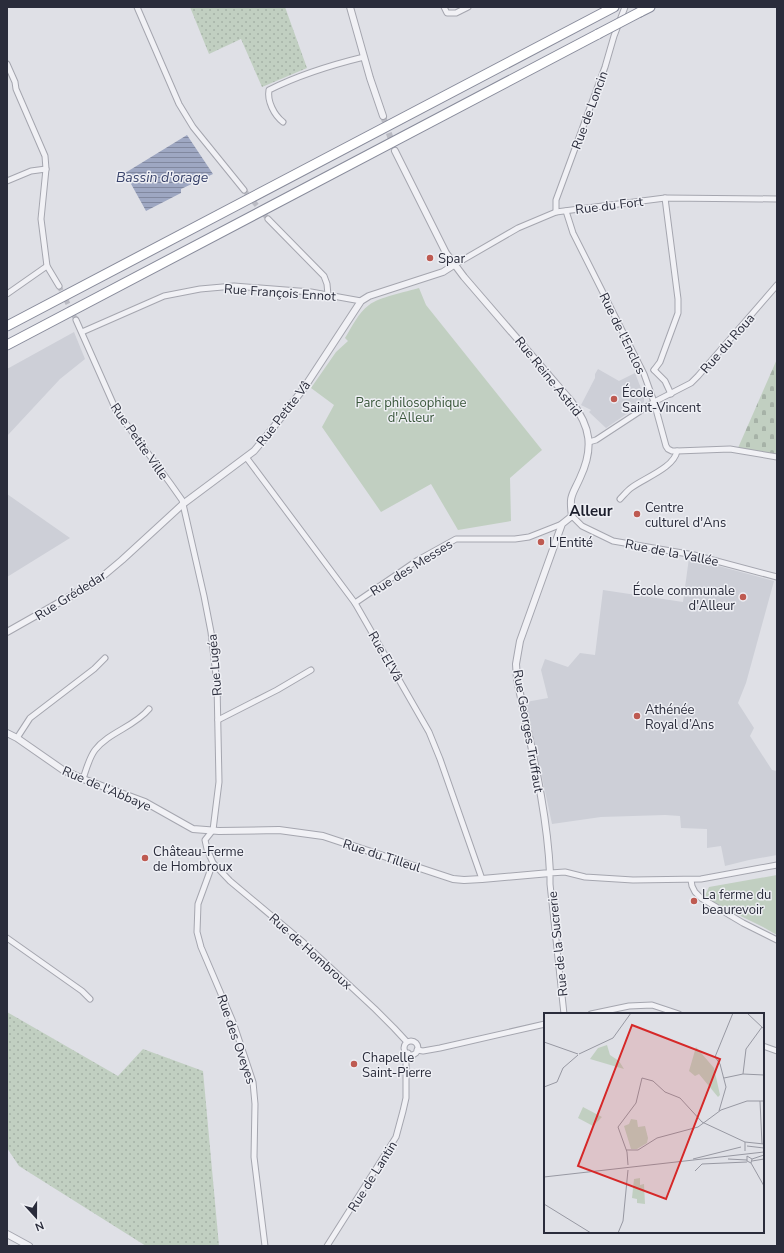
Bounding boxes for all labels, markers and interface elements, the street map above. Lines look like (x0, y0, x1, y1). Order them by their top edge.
street label: Rue de Loncin (567, 69, 612, 152)
water label: Bassin d'orage (116, 168, 209, 187)
street label: Rue du Fort (574, 193, 644, 219)
place label: Spar (438, 250, 465, 268)
marker: Spar (425, 253, 435, 263)
street label: Rue François Ennot (223, 280, 337, 306)
street label: Rue de l'Enclos (595, 290, 650, 377)
street label: Rue du Roua (697, 310, 759, 378)
street label: Rue Reine Astrid (510, 333, 586, 420)
street label: Rue Petite Vâ (253, 377, 315, 450)
place label: École Saint-Vincent (622, 383, 701, 417)
park label: Parc philosophique d'Alleur (356, 394, 467, 427)
marker: École Saint-Vincent (609, 394, 619, 404)
street label: Rue Petite Ville (106, 400, 172, 484)
place label: Centre culturel d'Ans (645, 499, 726, 532)
district label: Alleur (569, 501, 613, 521)
marker: Centre culturel d'Ans (632, 509, 642, 519)
place label: L'Entité (549, 534, 593, 552)
street label: Rue des Messes (367, 535, 456, 600)
street label: Rue de la Vallée (624, 535, 720, 571)
marker: L'Entité (536, 537, 546, 547)
street label: Rue Grédedar (32, 567, 110, 625)
place label: École communale d'Alleur (633, 581, 735, 615)
marker: École communale d'Alleur (738, 592, 748, 602)
street label: Rue El'Vâ (364, 628, 407, 685)
street label: Rue Lugéa (203, 633, 227, 697)
street label: Rue Georges Truffaut (508, 668, 548, 794)
place label: Athénée Royal d’Ans (645, 701, 714, 734)
marker: Athénée Royal d’Ans (632, 711, 642, 721)
street label: Rue de l'Abbaye (59, 762, 154, 816)
street label: Rue du Tilleul (340, 835, 423, 877)
place label: Château-Ferme de Hombroux (153, 843, 244, 876)
marker: Château-Ferme de Hombroux (140, 853, 150, 863)
place label: La ferme du beaurevoir (702, 886, 771, 919)
street label: Rue de la Sucrerie (544, 890, 572, 997)
marker: La ferme du beaurevoir (689, 896, 699, 906)
street label: Rue de Hombroux (265, 910, 356, 994)
street label: Rue des Oveyes (212, 992, 260, 1086)
inset map (544, 1013, 764, 1233)
place label: Chapelle Saint-Pierre (362, 1049, 432, 1082)
marker: Chapelle Saint-Pierre (349, 1059, 359, 1069)
street label: Rue de Lantin (344, 1138, 402, 1215)
north arrow (16, 1197, 56, 1237)
text: N (33, 1217, 46, 1234)

